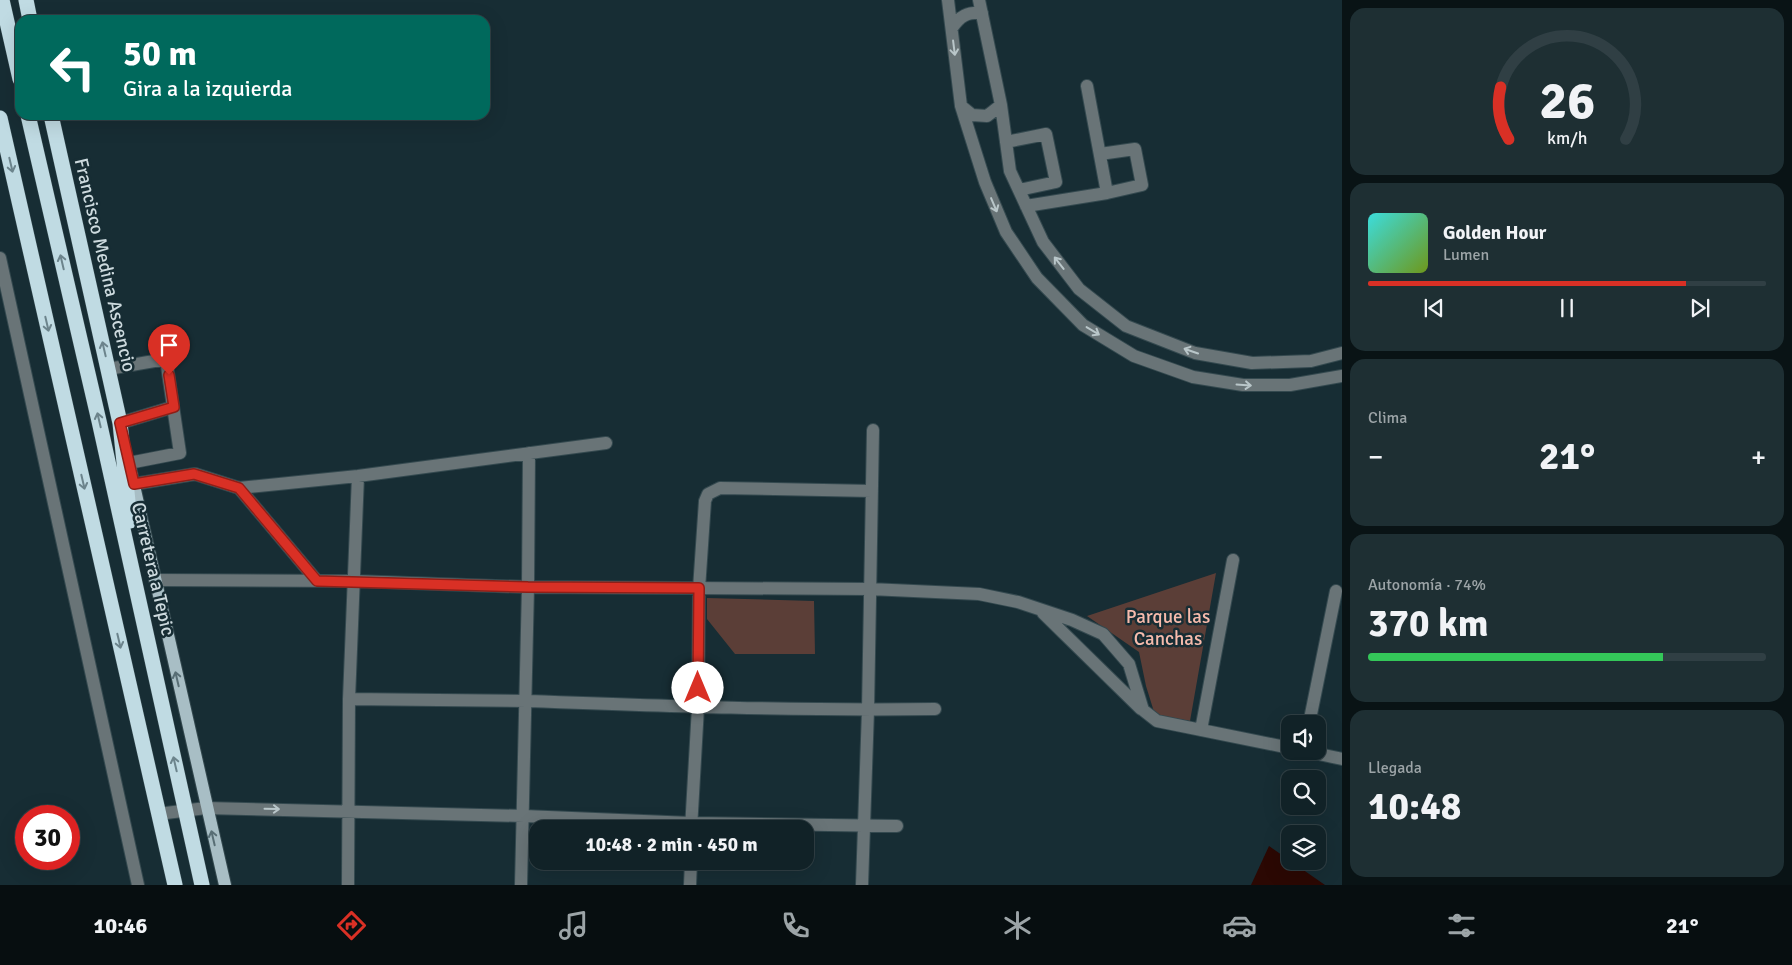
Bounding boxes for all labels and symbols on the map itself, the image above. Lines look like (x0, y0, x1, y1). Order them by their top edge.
one-way arrow (949, 40, 959, 56)
street label: Francisco Medina Ascencio (69, 156, 141, 374)
one-way arrow (7, 157, 16, 173)
one-way arrow (990, 197, 1000, 212)
one-way arrow (57, 255, 66, 271)
one-way arrow (1053, 256, 1064, 269)
one-way arrow (43, 315, 52, 331)
pin (148, 324, 190, 375)
one-way arrow (1086, 326, 1100, 336)
one-way arrow (98, 341, 108, 357)
one-way arrow (1183, 346, 1199, 355)
one-way arrow (1236, 380, 1252, 389)
one-way arrow (94, 413, 103, 429)
one-way arrow (79, 474, 88, 490)
street label: Carretera a Tepic (126, 500, 180, 638)
park label: Parque las Canchas (1126, 605, 1210, 651)
one-way arrow (114, 632, 124, 648)
position arrow (671, 661, 723, 713)
one-way arrow (172, 672, 181, 688)
one-way arrow (170, 756, 180, 772)
speed limit sign: 30 (15, 805, 80, 870)
one-way arrow (264, 805, 280, 814)
one-way arrow (208, 830, 217, 846)

